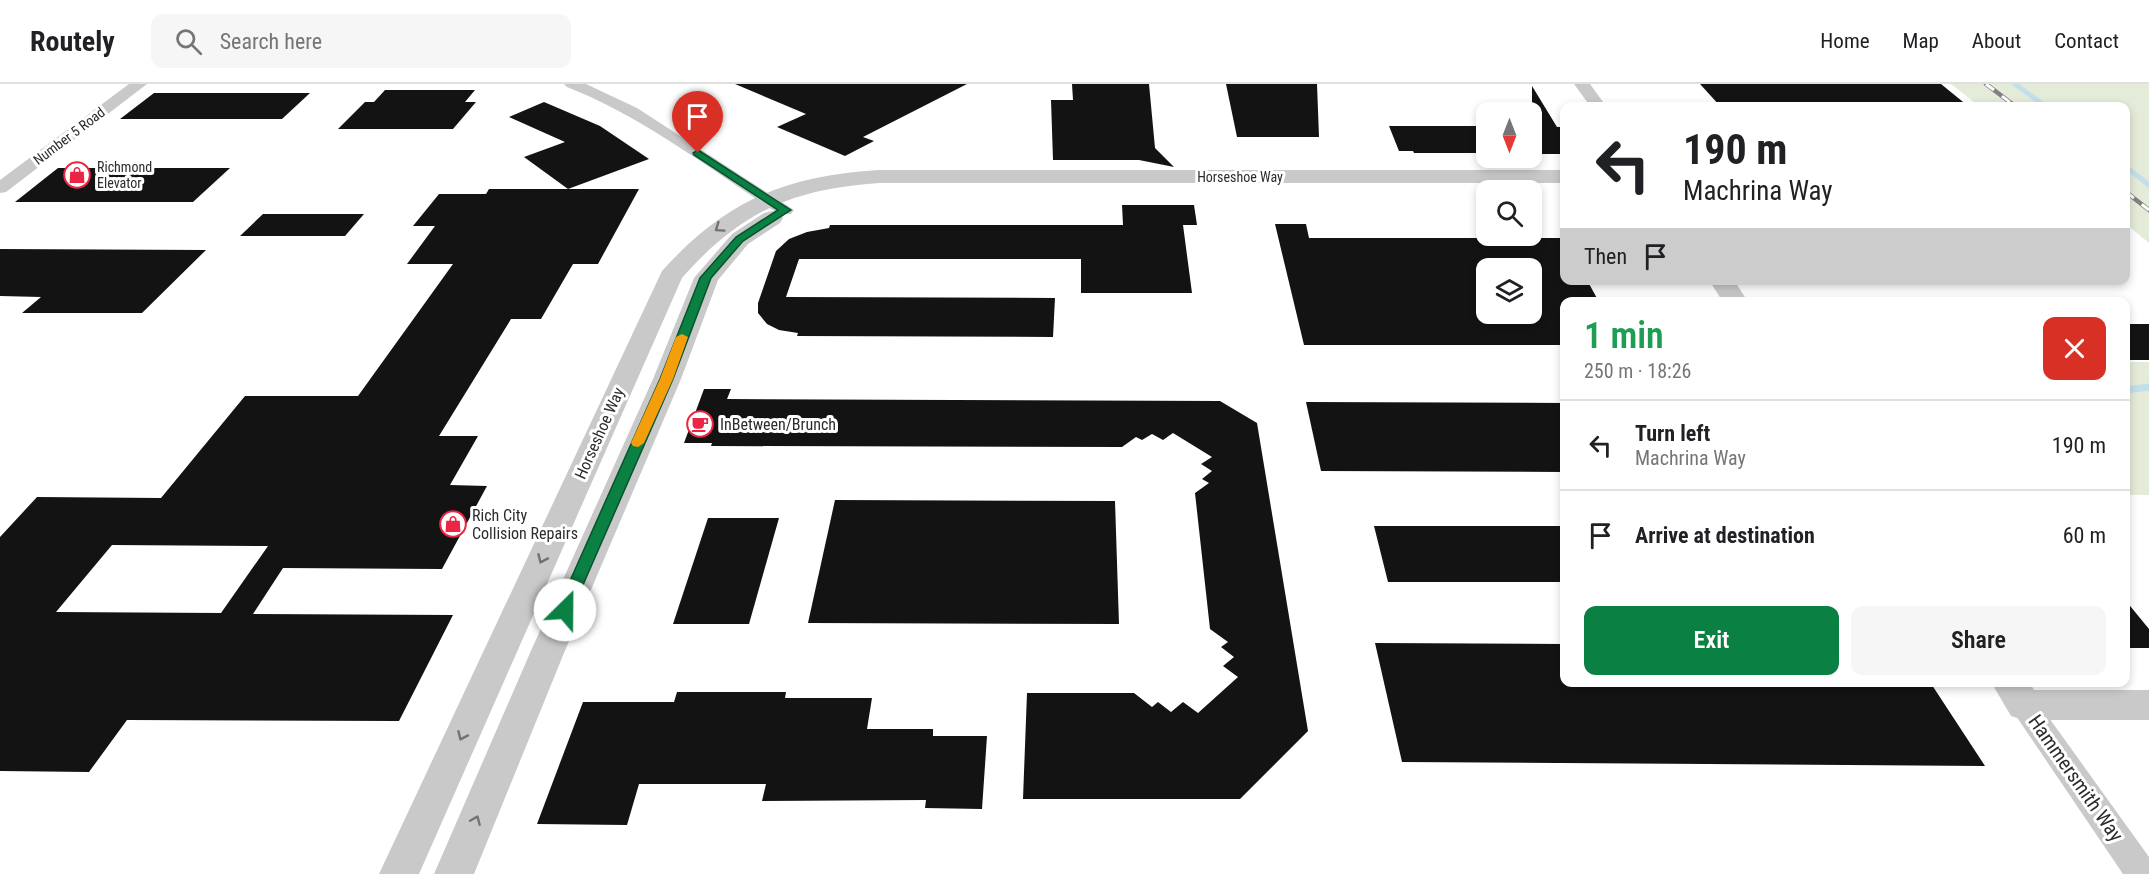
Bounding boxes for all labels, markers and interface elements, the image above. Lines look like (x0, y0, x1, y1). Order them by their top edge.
search box (151, 14, 571, 68)
text: Routely (30, 25, 115, 58)
icon: search (172, 25, 205, 58)
text: Search here (220, 29, 322, 54)
text: Home (1820, 29, 1870, 53)
text: Map (1903, 29, 1939, 53)
text: About (1972, 29, 2021, 53)
text: Contact (2054, 29, 2119, 53)
pin (672, 91, 723, 153)
icon: arrive (681, 100, 714, 133)
north arrow (1476, 102, 1542, 168)
map controls (1476, 102, 1542, 324)
street label: Number 5 Road (30, 104, 108, 168)
text: 190 m (1683, 125, 1788, 174)
icon: left (1584, 126, 1662, 204)
place label: Richmond Elevator (97, 159, 152, 191)
shop icon: Richmond Elevator (62, 160, 92, 190)
street label: Horseshoe Way (1197, 169, 1283, 185)
text: Machrina Way (1683, 175, 1833, 207)
button: search (1476, 180, 1542, 246)
one-way arrow (714, 221, 725, 232)
icon: arrive (1639, 240, 1672, 273)
text: Then (1584, 244, 1627, 269)
button: layers (1476, 258, 1542, 324)
text: 1 min (1584, 315, 1664, 357)
button: close (2043, 317, 2106, 380)
text: 250 m · 18:26 (1584, 359, 1691, 383)
street label: Horseshoe Way (571, 384, 628, 482)
cafe icon: InBetween/Brunch (685, 409, 715, 439)
place label: InBetween/Brunch (720, 415, 836, 434)
text: Turn left (1635, 421, 1710, 446)
icon: left (1584, 429, 1617, 462)
text: 190 m (2052, 433, 2106, 458)
text: Machrina Way (1635, 446, 1746, 470)
place label: Rich City Collision Repairs (472, 506, 578, 543)
shop icon: Rich City Collision Repairs (438, 509, 468, 539)
icon: arrive (1584, 519, 1617, 552)
text: Arrive at destination (1635, 523, 1815, 548)
text: 60 m (2063, 523, 2106, 548)
one-way arrow (537, 552, 549, 563)
position arrow (533, 578, 597, 642)
button: Exit (1584, 606, 1839, 675)
button: Share (1851, 606, 2106, 675)
street label: Hammersmith Way (2023, 710, 2129, 846)
one-way arrow (457, 730, 469, 741)
one-way arrow (469, 815, 481, 826)

